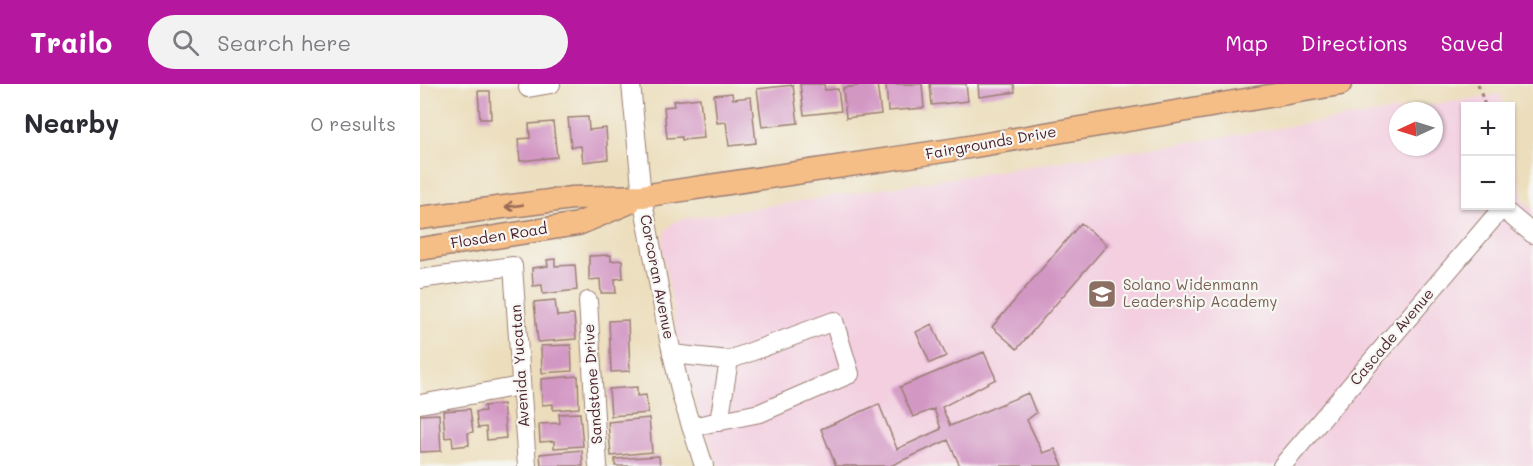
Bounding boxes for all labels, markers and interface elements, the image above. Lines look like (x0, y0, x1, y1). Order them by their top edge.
search box (148, 15, 568, 69)
text: Trailo (30, 24, 112, 60)
icon: search (169, 26, 202, 59)
text: Search here (217, 28, 351, 57)
text: Map (1225, 29, 1268, 56)
text: Directions (1301, 29, 1408, 56)
text: Saved (1441, 29, 1503, 56)
north arrow (1389, 102, 1443, 156)
map controls (1461, 102, 1515, 210)
button: + (1461, 102, 1515, 156)
text: Nearby (24, 106, 119, 140)
text: 0 results (311, 110, 396, 136)
street label: Fairgrounds Drive (924, 121, 1058, 163)
button: − (1461, 156, 1515, 210)
one-way arrow (505, 200, 525, 211)
street label: Corcoran Avenue (636, 213, 680, 341)
street label: Flosden Road (449, 218, 549, 253)
place label: Solano Widenmann Leadership Academy (1123, 274, 1278, 311)
school or university icon: Solano Widenmann Leadership Academy (1086, 278, 1118, 310)
street label: Cascade Avenue (1345, 284, 1438, 389)
street label: Avenida Yucatan (505, 304, 533, 428)
street label: Sandstone Drive (578, 323, 606, 445)

